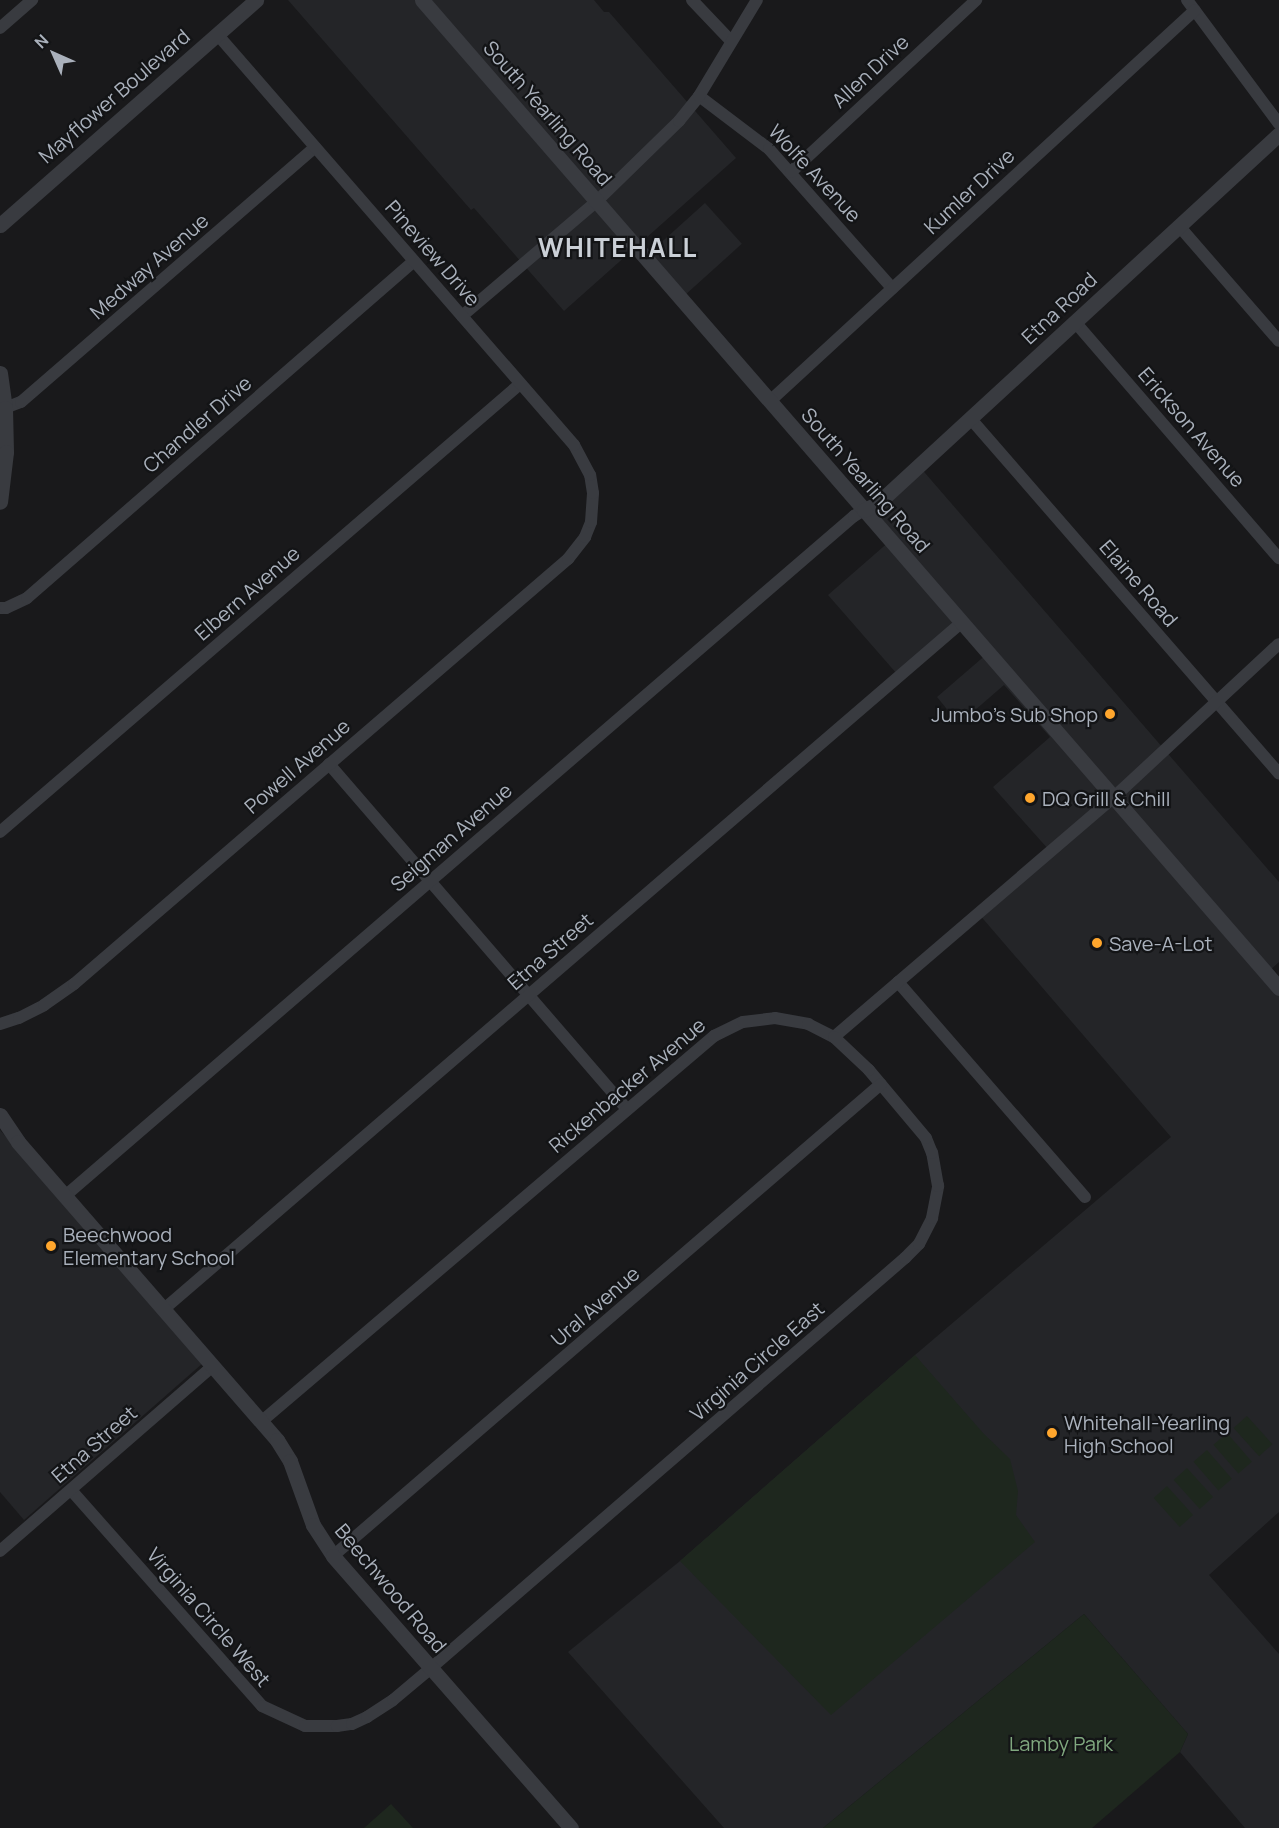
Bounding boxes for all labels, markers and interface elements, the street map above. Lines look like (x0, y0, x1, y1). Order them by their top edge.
north arrow (24, 24, 84, 84)
street label: Mayflower Boulevard (34, 24, 194, 168)
text: N (29, 29, 53, 53)
street label: Allen Drive (827, 29, 913, 113)
street label: South Yearling Road (479, 36, 617, 190)
street label: Wolfe Avenue (764, 119, 866, 227)
street label: Kumler Drive (919, 143, 1019, 239)
street label: Pineview Drive (381, 195, 485, 311)
street label: Medway Avenue (85, 208, 213, 324)
district label: WHITEHALL (538, 232, 698, 264)
street label: Etna Road (1017, 267, 1101, 349)
street label: Erickson Avenue (1133, 362, 1251, 492)
street label: Chandler Drive (138, 371, 256, 477)
street label: South Yearling Road (797, 403, 935, 557)
street label: Elaine Road (1095, 535, 1183, 631)
street label: Elbern Avenue (190, 541, 304, 645)
place label: Jumbo's Sub Shop (932, 702, 1098, 726)
marker: Jumbo's Sub Shop (1103, 707, 1117, 721)
street label: Powell Avenue (239, 714, 355, 818)
street label: Seigman Avenue (385, 778, 517, 896)
place label: DQ Grill & Chill (1042, 786, 1170, 810)
marker: DQ Grill & Chill (1023, 791, 1037, 805)
street label: Etna Street (502, 907, 598, 995)
place label: Save-A-Lot (1109, 931, 1213, 955)
marker: Save-A-Lot (1090, 936, 1104, 950)
street label: Rickenbacker Avenue (544, 1013, 710, 1157)
place label: Beechwood Elementary School (63, 1222, 235, 1269)
marker: Beechwood Elementary School (44, 1239, 58, 1253)
street label: Ural Avenue (546, 1261, 644, 1351)
street label: Virginia Circle East (685, 1296, 829, 1426)
street label: Etna Street (46, 1400, 142, 1488)
place label: Whitehall-Yearling High School (1064, 1410, 1230, 1457)
marker: Whitehall-Yearling High School (1045, 1426, 1059, 1440)
street label: Beechwood Road (330, 1519, 452, 1657)
street label: Virginia Circle West (142, 1543, 276, 1691)
park label: Lamby Park (1009, 1731, 1113, 1755)

